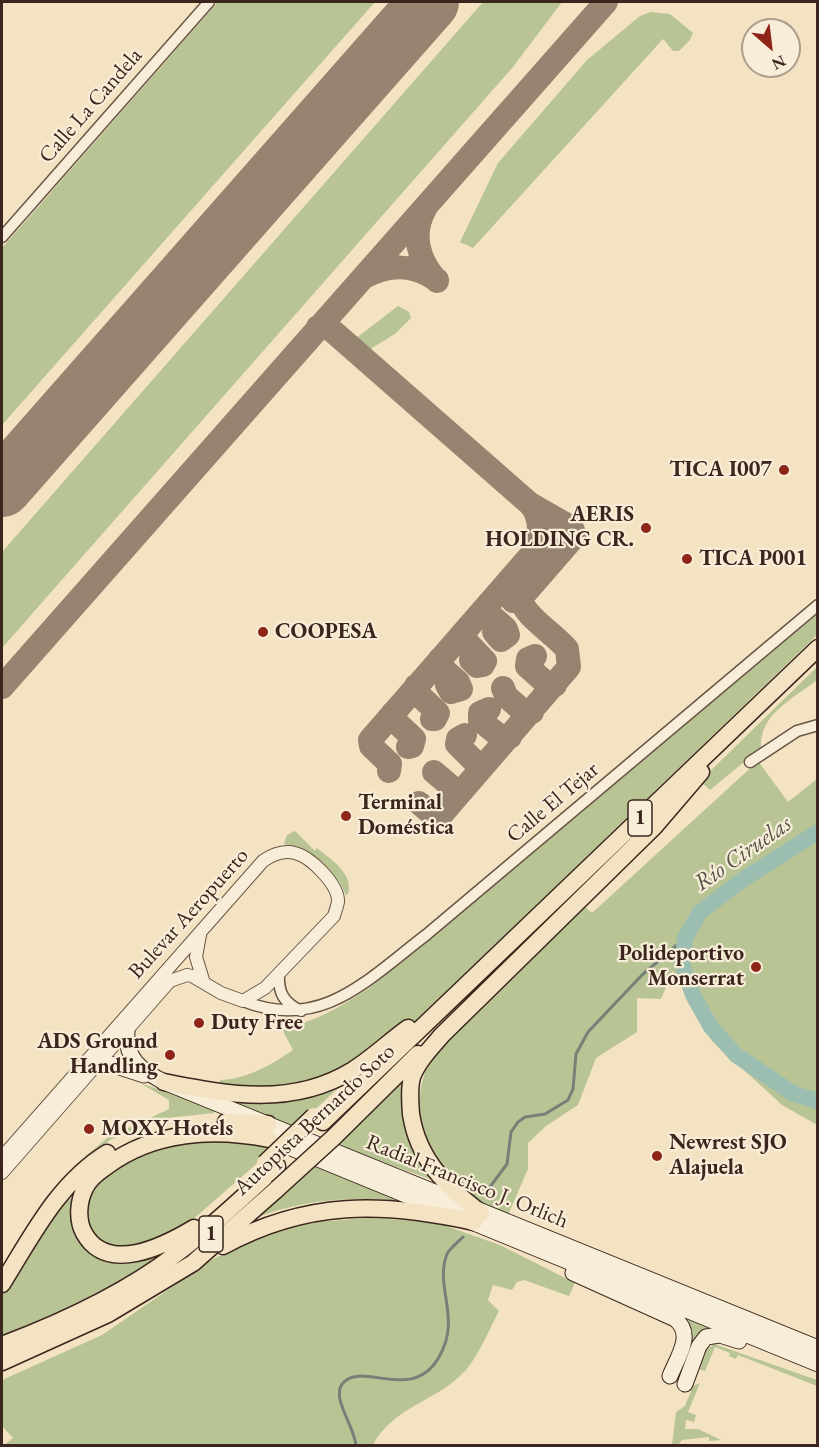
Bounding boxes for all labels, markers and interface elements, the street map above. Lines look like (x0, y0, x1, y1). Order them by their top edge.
north arrow (741, 18, 801, 78)
street label: Calle La Candela (34, 43, 148, 169)
text: N (768, 50, 789, 75)
place label: TICA I007 (669, 457, 772, 483)
marker: TICA I007 (777, 463, 791, 477)
place label: AERIS HOLDING CR. (485, 502, 634, 554)
marker: AERIS HOLDING CR. (639, 521, 653, 535)
place label: TICA P001 (699, 546, 807, 572)
marker: TICA P001 (680, 552, 694, 566)
place label: COOPESA (275, 619, 377, 645)
marker: COOPESA (256, 625, 270, 639)
street label: Calle El Tejar (502, 757, 604, 849)
place label: Terminal Doméstica (358, 790, 454, 842)
road number: 1 (628, 800, 652, 836)
marker: Terminal Doméstica (339, 809, 353, 823)
water label: Río Ciruelas (689, 810, 797, 898)
street label: Bulevar Aeropuerto (123, 843, 255, 985)
place label: Polideportivo Monserrat (618, 941, 744, 992)
marker: Polideportivo Monserrat (749, 960, 763, 974)
place label: Duty Free (211, 1010, 303, 1036)
marker: Duty Free (192, 1016, 206, 1030)
place label: ADS Ground Handling (37, 1029, 158, 1080)
street label: Autopista Bernardo Soto (229, 1039, 401, 1201)
marker: ADS Ground Handling (163, 1048, 177, 1062)
place label: MOXY Hotels (101, 1116, 233, 1142)
marker: MOXY Hotels (82, 1122, 96, 1136)
street label: Radial Francisco J. Orlich (362, 1129, 572, 1235)
place label: Newrest SJO Alajuela (669, 1130, 787, 1182)
marker: Newrest SJO Alajuela (650, 1149, 664, 1163)
road number: 1 (199, 1216, 223, 1252)

